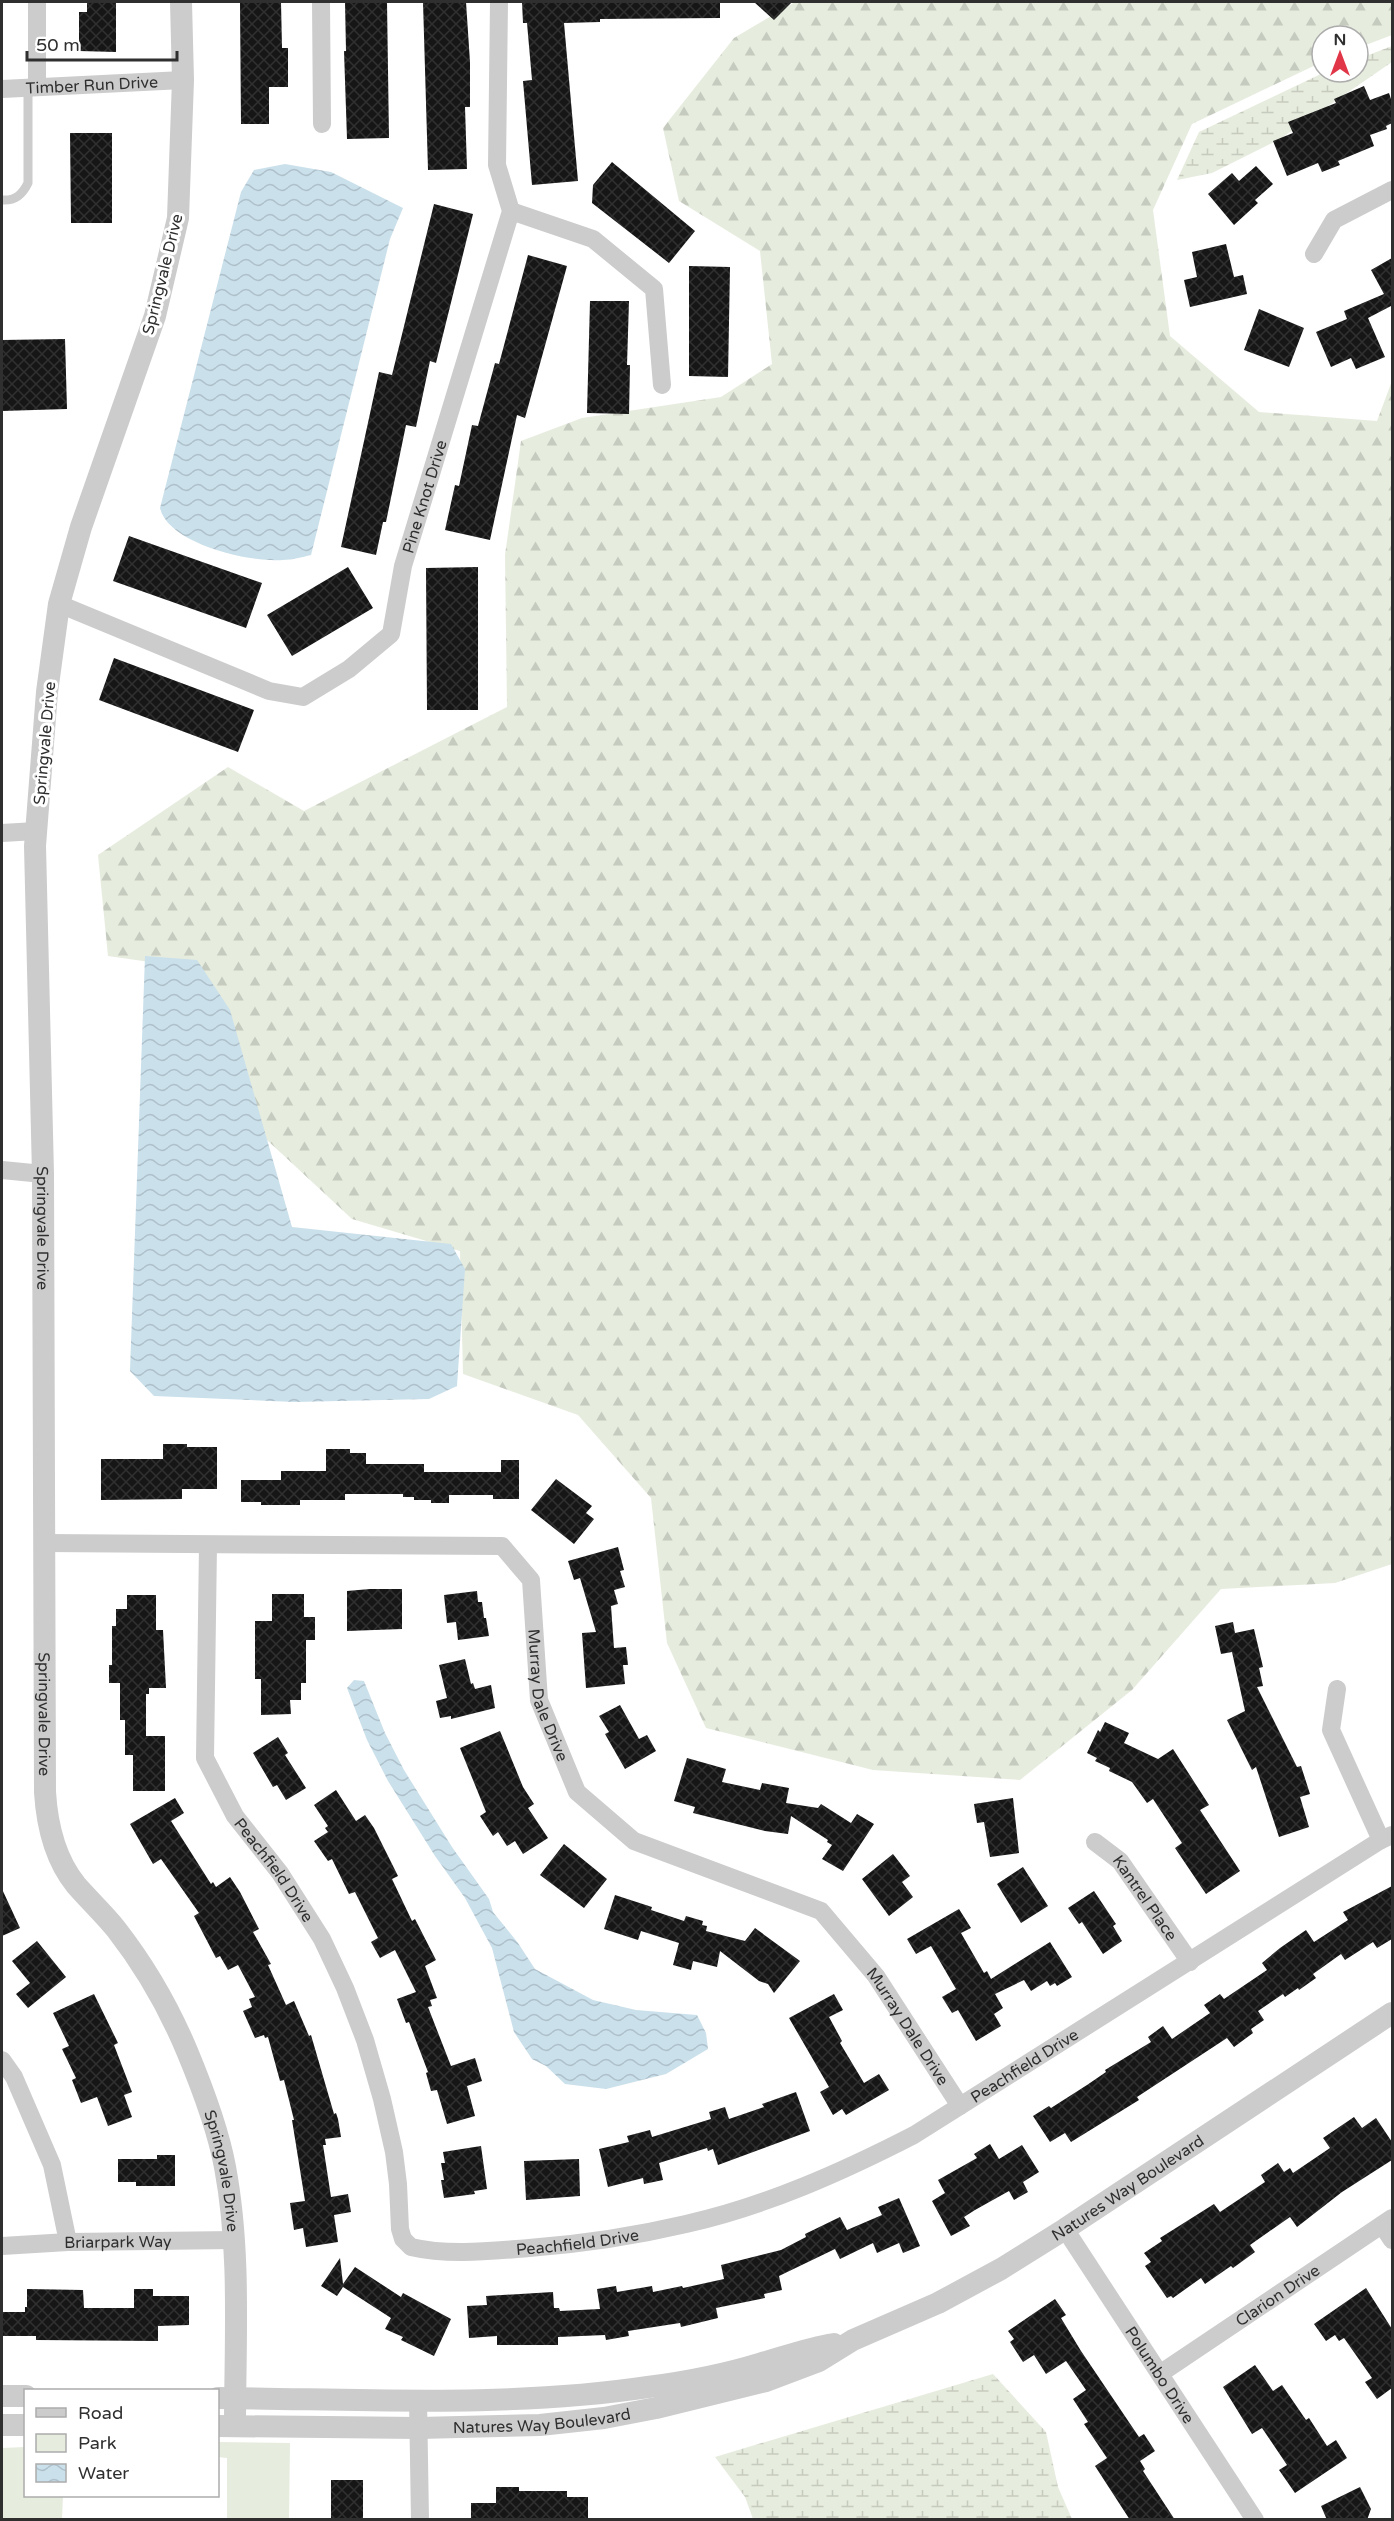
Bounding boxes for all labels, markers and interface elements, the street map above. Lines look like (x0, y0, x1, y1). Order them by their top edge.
scale bar (27, 24, 177, 62)
north arrow (1310, 24, 1370, 84)
text: N (1334, 30, 1346, 50)
text: 50 m (36, 34, 80, 56)
street label: Timber Run Drive (25, 72, 158, 99)
street label: Springvale Drive (138, 212, 188, 337)
street label: Pine Knot Drive (398, 438, 452, 556)
street label: Springvale Drive (30, 681, 60, 806)
street label: Springvale Drive (32, 1166, 52, 1290)
street label: Murray Dale Drive (523, 1628, 572, 1765)
street label: Springvale Drive (34, 1652, 54, 1776)
street label: Peachfield Drive (229, 1814, 318, 1926)
street label: Kantrel Place (1108, 1852, 1181, 1945)
street label: Murray Dale Drive (862, 1964, 953, 2089)
street label: Peachfield Drive (967, 2025, 1082, 2108)
street label: Springvale Drive (199, 2108, 242, 2233)
street label: Natures Way Boulevard (1048, 2131, 1208, 2246)
street label: Peachfield Drive (515, 2225, 641, 2260)
street label: Briarpark Way (64, 2232, 172, 2253)
street label: Clarion Drive (1232, 2260, 1324, 2331)
street label: Polumbo Drive (1120, 2323, 1198, 2428)
legend (24, 2389, 219, 2497)
text: Road (78, 2402, 123, 2424)
street label: Natures Way Boulevard (453, 2404, 632, 2438)
text: Park (78, 2432, 117, 2454)
text: Water (78, 2462, 129, 2484)

